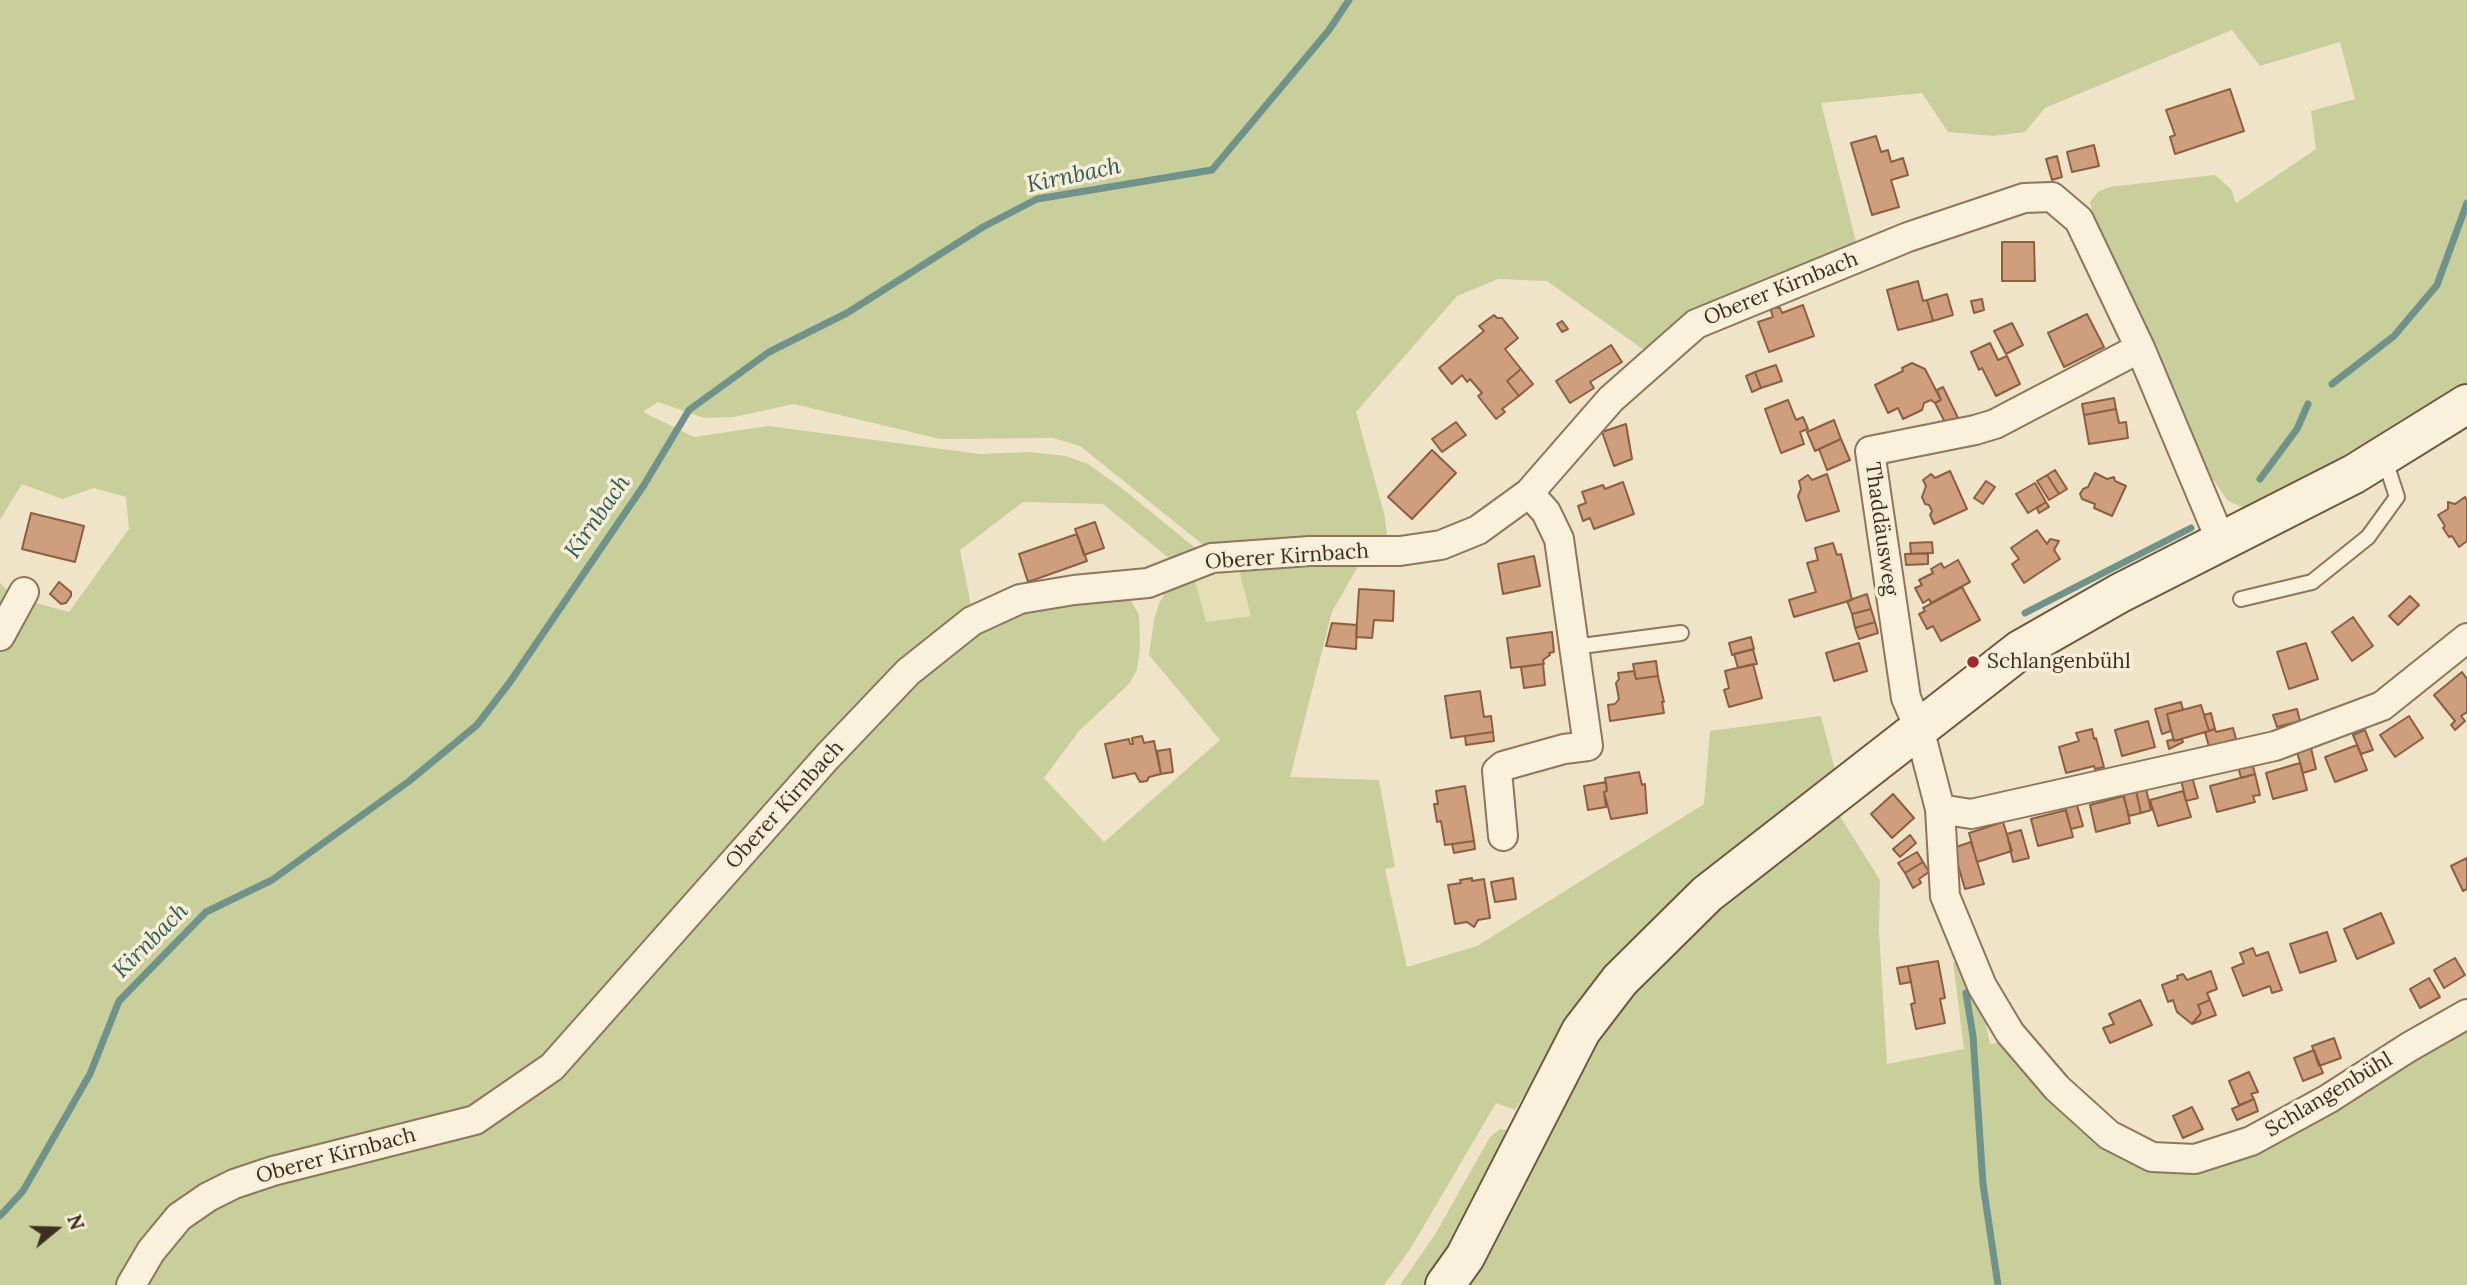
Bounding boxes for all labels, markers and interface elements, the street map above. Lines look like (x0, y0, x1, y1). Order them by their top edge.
water label: Kirnbach (1025, 153, 1123, 199)
street label: Oberer Kirnbach (1700, 247, 1862, 331)
street label: Thaddäusweg (1859, 461, 1903, 597)
water label: Kirnbach (559, 470, 637, 564)
street label: Oberer Kirnbach (1204, 539, 1370, 575)
place label: Schlangenbühl (1987, 649, 2131, 675)
marker: Schlangenbühl (1965, 654, 1981, 670)
street label: Oberer Kirnbach (721, 736, 849, 874)
water label: Kirnbach (108, 898, 194, 984)
street label: Schlangenbühl (2261, 1047, 2397, 1143)
street label: Oberer Kirnbach (253, 1123, 419, 1189)
north arrow (21, 1194, 91, 1264)
text: N (62, 1211, 90, 1233)

